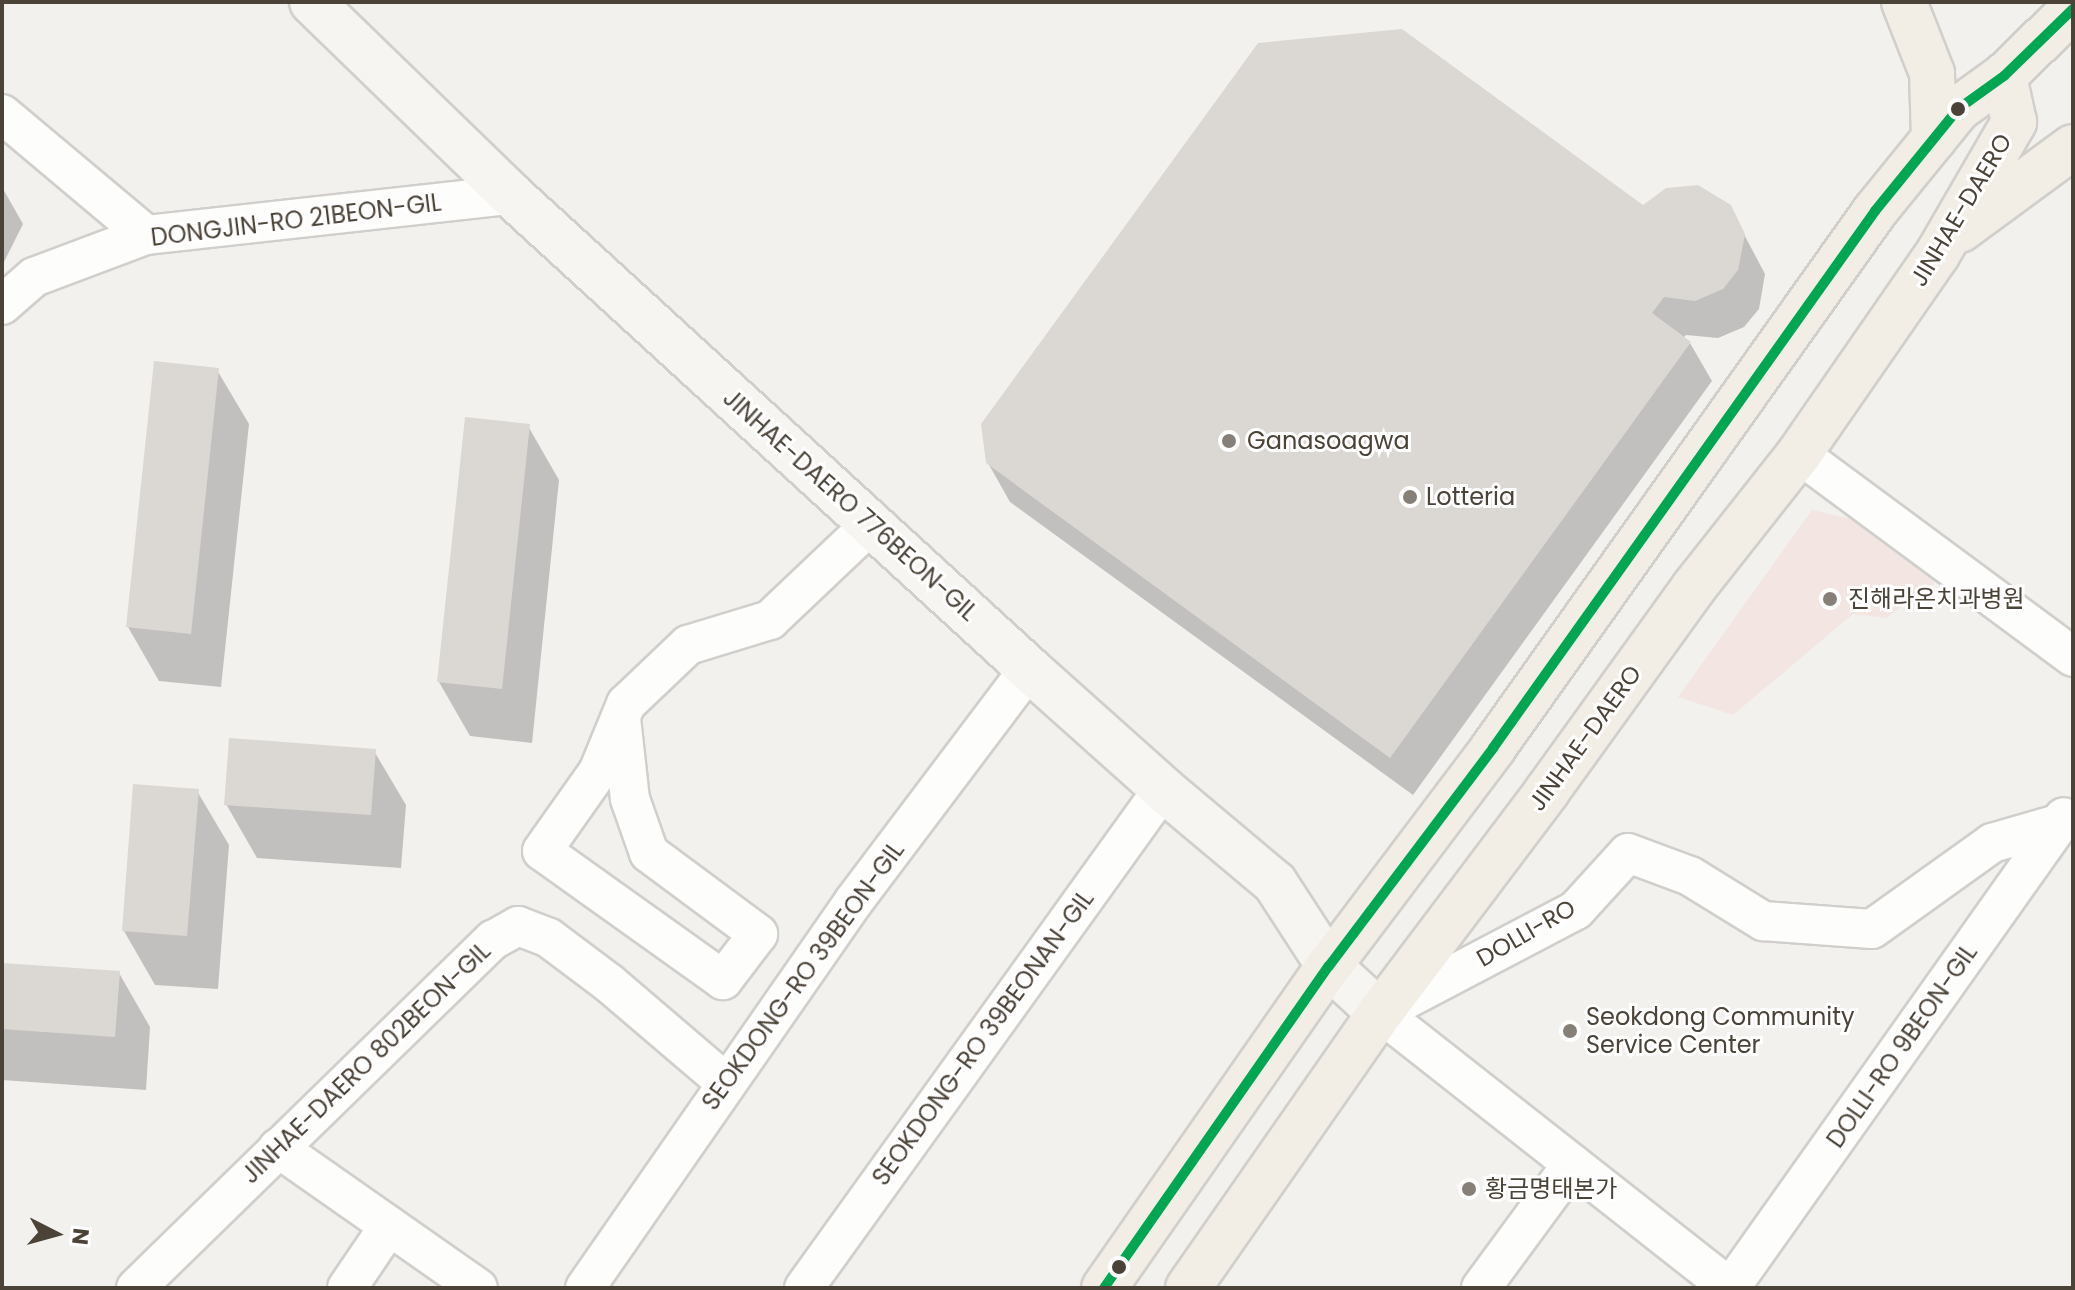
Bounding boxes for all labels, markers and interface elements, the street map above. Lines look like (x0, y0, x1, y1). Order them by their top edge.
unlabelled marker (1950, 101, 1966, 117)
street label: JINHAE-DAERO (1904, 129, 2018, 291)
street label: DONGJIN-RO 21BEON-GIL (149, 188, 443, 252)
street label: JINHAE-DAERO 776BEON-GIL (717, 383, 983, 627)
place label: Ganasoagwa (1247, 427, 1410, 455)
marker: Ganasoagwa (1218, 430, 1240, 452)
place label: Lotteria (1426, 483, 1515, 511)
marker: Lotteria (1401, 488, 1419, 506)
place label: 진해라온치과병원 (1848, 585, 2025, 613)
marker: 진해라온치과병원 (1819, 588, 1841, 610)
street label: JINHAE-DAERO (1523, 660, 1647, 816)
street label: SEOKDONG-RO 39BEON-GIL (696, 836, 910, 1116)
street label: SEOKDONG-RO 39BEONAN-GIL (866, 885, 1100, 1191)
street label: DOLLI-RO (1472, 893, 1580, 973)
street label: JINHAE-DAERO 802BEON-GIL (236, 937, 496, 1189)
street label: DOLLI-RO 9BEON-GIL (1821, 939, 1983, 1153)
place label: Seokdong Community Service Center (1586, 1003, 1854, 1059)
marker: Seokdong Community Service Center (1561, 1022, 1579, 1040)
place label: 황금명태본가 (1485, 1175, 1617, 1203)
marker: 황금명태본가 (1460, 1180, 1478, 1198)
north arrow (16, 1194, 96, 1274)
text: N (64, 1227, 97, 1246)
unlabelled marker (1111, 1259, 1127, 1275)

